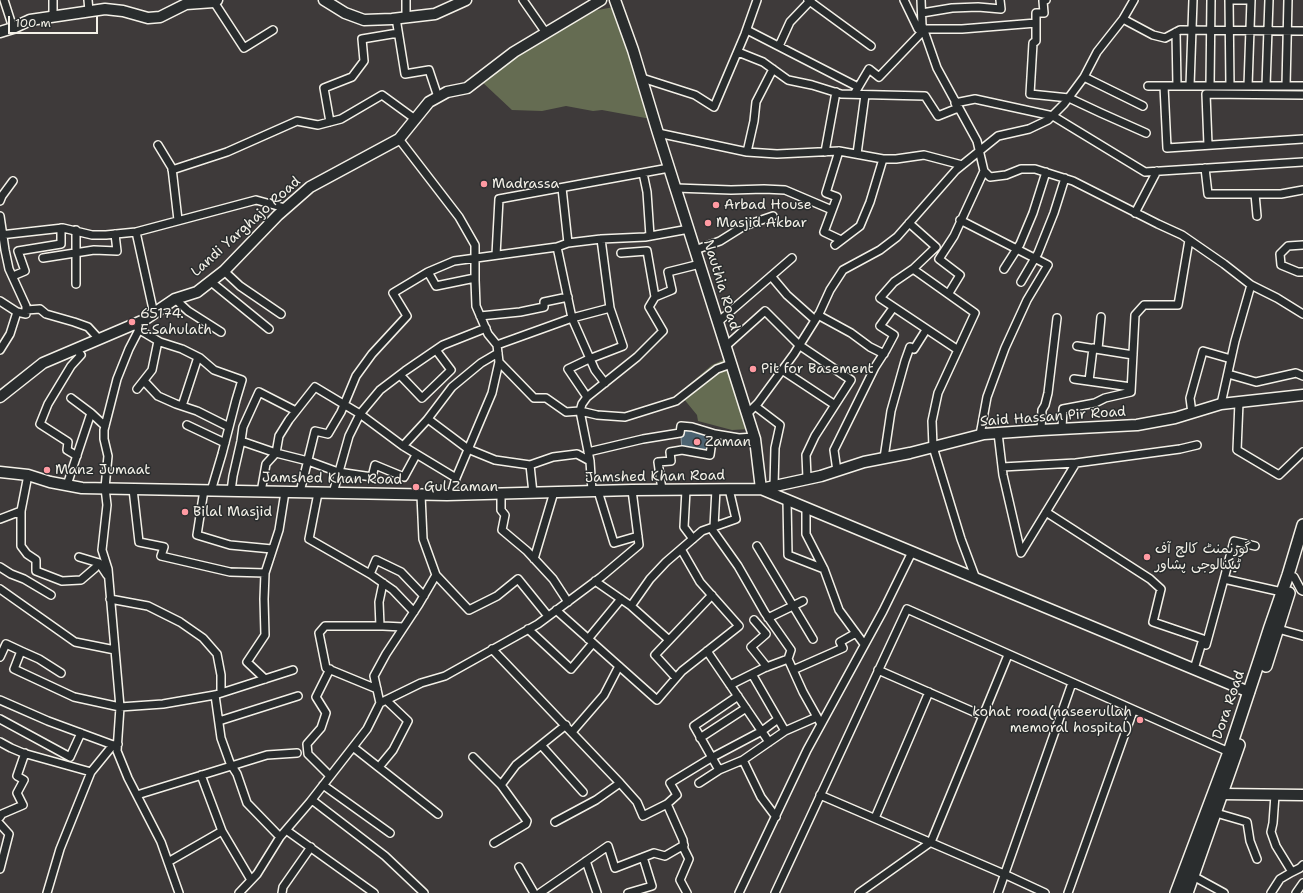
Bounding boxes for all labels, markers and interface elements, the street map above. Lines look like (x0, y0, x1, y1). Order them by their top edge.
scale bar (10, 8, 100, 34)
text: 100 m (15, 15, 51, 31)
street label: Landi Yarghajo Road (188, 173, 304, 281)
place label: Madrassa (492, 176, 559, 192)
marker: Madrassa (479, 179, 489, 189)
place label: Arbad House (724, 197, 812, 213)
marker: Arbad House (711, 200, 721, 210)
place label: Masjid Akbar (716, 215, 807, 231)
marker: Masjid Akbar (703, 218, 713, 228)
street label: Nauthia Road (699, 238, 743, 332)
place label: 65174. E.Sahulath (140, 306, 212, 338)
marker: 65174. E.Sahulath (127, 317, 137, 327)
place label: Pit for Basement (761, 361, 874, 377)
marker: Pit for Basement (748, 364, 758, 374)
street label: Said Hassan Pir Road (980, 404, 1126, 430)
place label: Zaman (705, 434, 751, 450)
marker: Zaman (692, 437, 702, 447)
place label: Manz Jumaat (55, 462, 150, 478)
marker: Manz Jumaat (42, 465, 52, 475)
street label: Jamshed Khan Road (585, 467, 725, 487)
street label: Jamshed Khan Road (262, 469, 402, 489)
place label: Gul Zaman (424, 479, 498, 495)
marker: Gul Zaman (411, 482, 421, 492)
place label: Bilal Masjid (193, 504, 272, 520)
marker: Bilal Masjid (180, 507, 190, 517)
place label: گورنمنٹ کالج آف ٹیکنالوجی پشاور (1155, 541, 1251, 574)
marker: گورنمنٹ کالج آف ٹیکنالوجی پشاور (1142, 552, 1152, 562)
street label: Dora Road (1209, 668, 1249, 742)
place label: kohat road(naseerullah memoral hospital) (972, 704, 1132, 736)
marker: kohat road(naseerullah memoral hospital) (1135, 715, 1145, 725)

